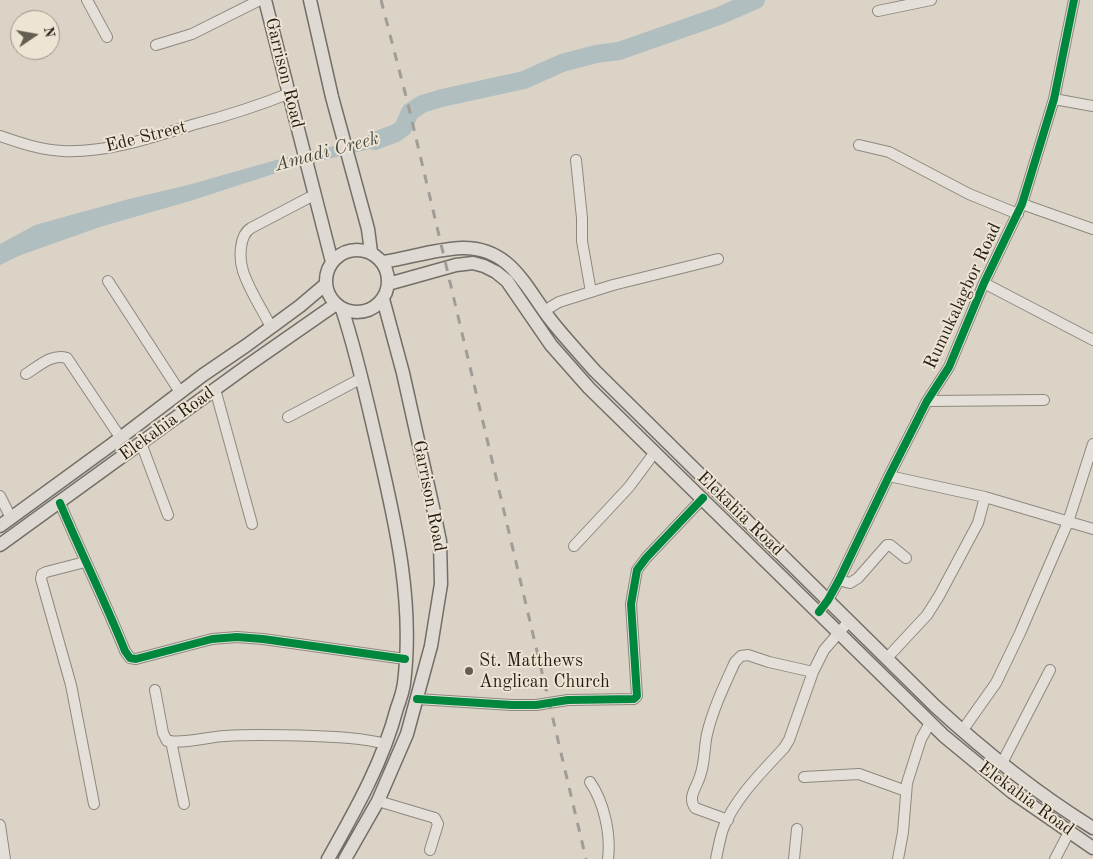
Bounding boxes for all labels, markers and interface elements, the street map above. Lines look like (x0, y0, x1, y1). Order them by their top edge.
north arrow (10, 10, 60, 60)
street label: Garrison Road (260, 16, 308, 130)
text: N (41, 25, 57, 39)
street label: Ede Street (103, 117, 189, 157)
water label: Amadi Creek (272, 127, 382, 177)
street label: Rumukalagbor Road (920, 219, 1006, 373)
street label: Elekahia Road (115, 382, 219, 466)
street label: Garrison Road (408, 438, 450, 554)
street label: Elekahia Road (692, 467, 788, 561)
place label: St. Matthews Anglican Church (479, 650, 610, 692)
marker: St. Matthews Anglican Church (463, 665, 475, 677)
street label: Elekahia Road (974, 757, 1078, 841)

